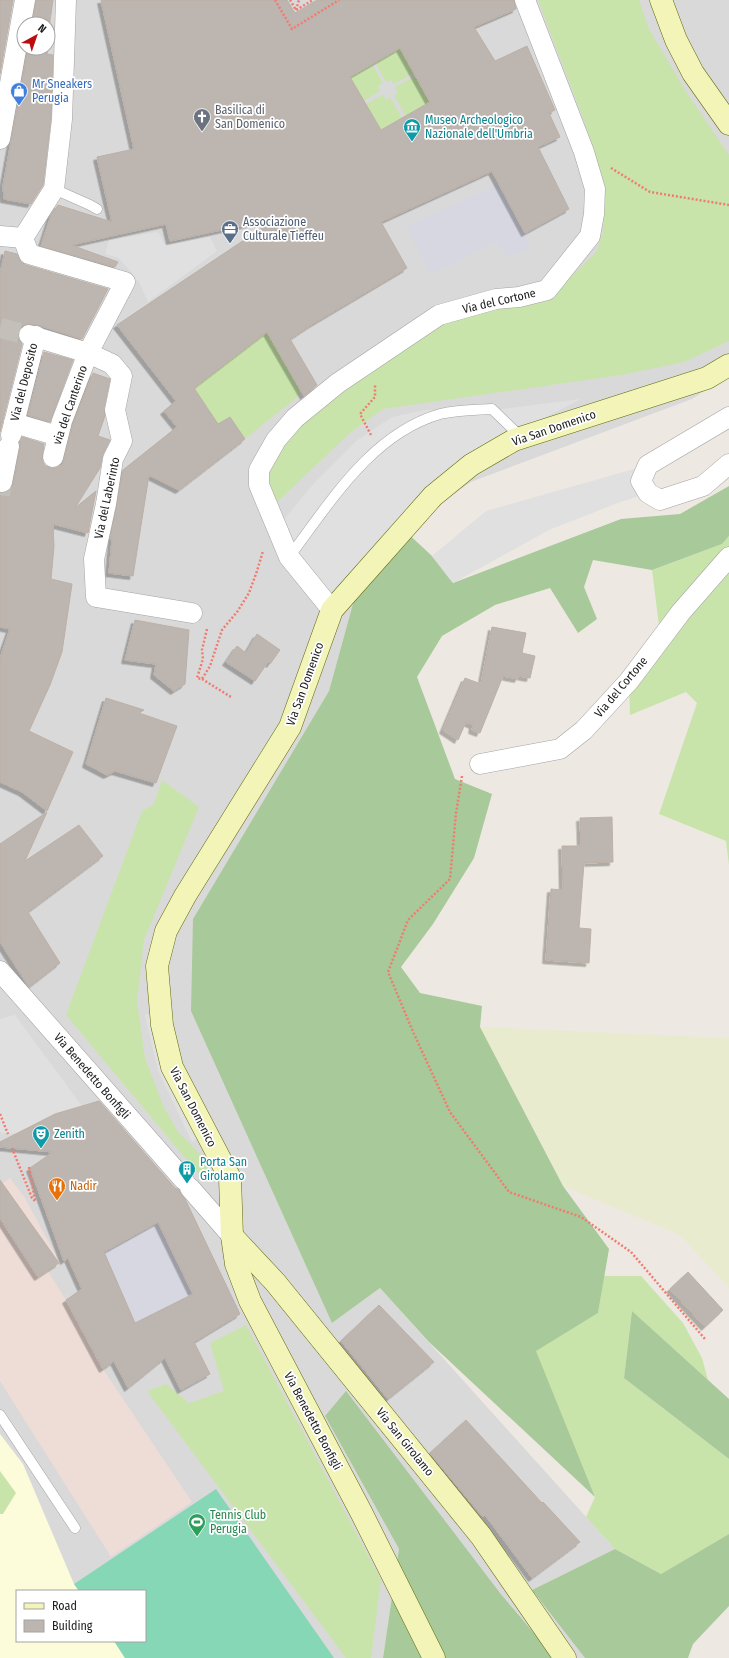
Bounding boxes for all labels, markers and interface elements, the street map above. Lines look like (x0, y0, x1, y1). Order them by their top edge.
north arrow (16, 16, 56, 56)
text: N (35, 22, 49, 36)
place label: Mr Sneakers Perugia (32, 77, 92, 105)
shop icon: Mr Sneakers Perugia (9, 81, 29, 106)
place label: Basilica di San Domenico (215, 103, 285, 131)
church icon: Basilica di San Domenico (192, 107, 212, 132)
place label: Museo Archeologico Nazionale dell'Umbria (425, 113, 533, 141)
museum icon: Museo Archeologico Nazionale dell'Umbria (402, 117, 422, 142)
place label: Associazione Culturale Tieffeu (243, 215, 324, 243)
office icon: Associazione Culturale Tieffeu (220, 219, 240, 244)
street label: Via del Cortone (461, 286, 537, 316)
street label: Via del Deposito (8, 342, 40, 422)
street label: via del Canterino (50, 363, 90, 447)
street label: Via San Domenico (510, 407, 598, 449)
street label: Via del Laberinto (92, 456, 122, 540)
street label: Via San Domenico (283, 640, 327, 728)
street label: Via del Cortone (592, 654, 650, 720)
street label: Via Benedetto Bonfigli (51, 1030, 133, 1122)
street label: Via San Domenico (167, 1065, 219, 1149)
theatre icon: Zenith (31, 1124, 51, 1149)
place label: Zenith (54, 1127, 85, 1141)
place label: Porta San Girolamo (200, 1155, 247, 1183)
building icon: Porta San Girolamo (177, 1159, 197, 1184)
restaurant icon: Nadir (47, 1176, 67, 1201)
place label: Nadir (70, 1179, 98, 1193)
street label: Via Benedetto Bonfigli (281, 1370, 345, 1472)
street label: Via San Girolamo (373, 1405, 437, 1479)
place label: Tennis Club Perugia (210, 1508, 266, 1536)
sports icon: Tennis Club Perugia (187, 1512, 207, 1537)
legend (16, 1590, 146, 1642)
text: Road (52, 1599, 77, 1613)
text: Building (52, 1619, 93, 1633)

